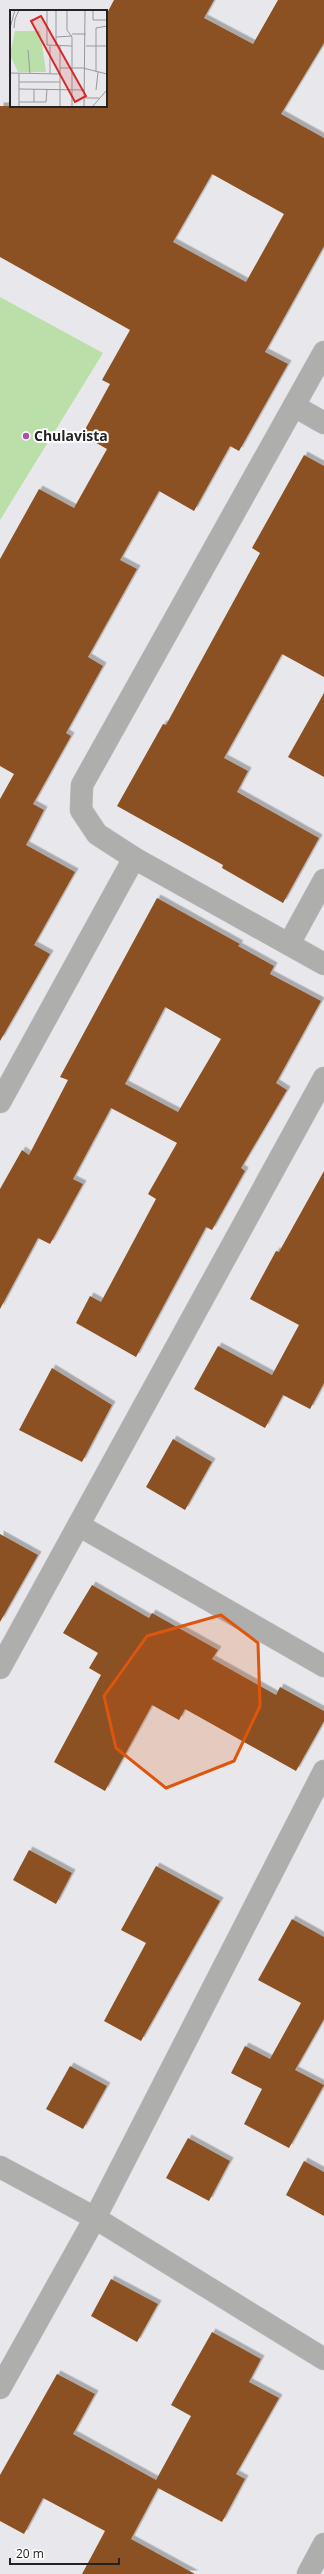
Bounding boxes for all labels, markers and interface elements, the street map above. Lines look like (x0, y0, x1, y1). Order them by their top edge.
inset map (10, 10, 107, 107)
place label: Chulavista (34, 426, 108, 445)
marker: Chulavista (21, 431, 31, 441)
scale bar (10, 2540, 119, 2566)
text: 20 m (16, 2545, 44, 2562)

